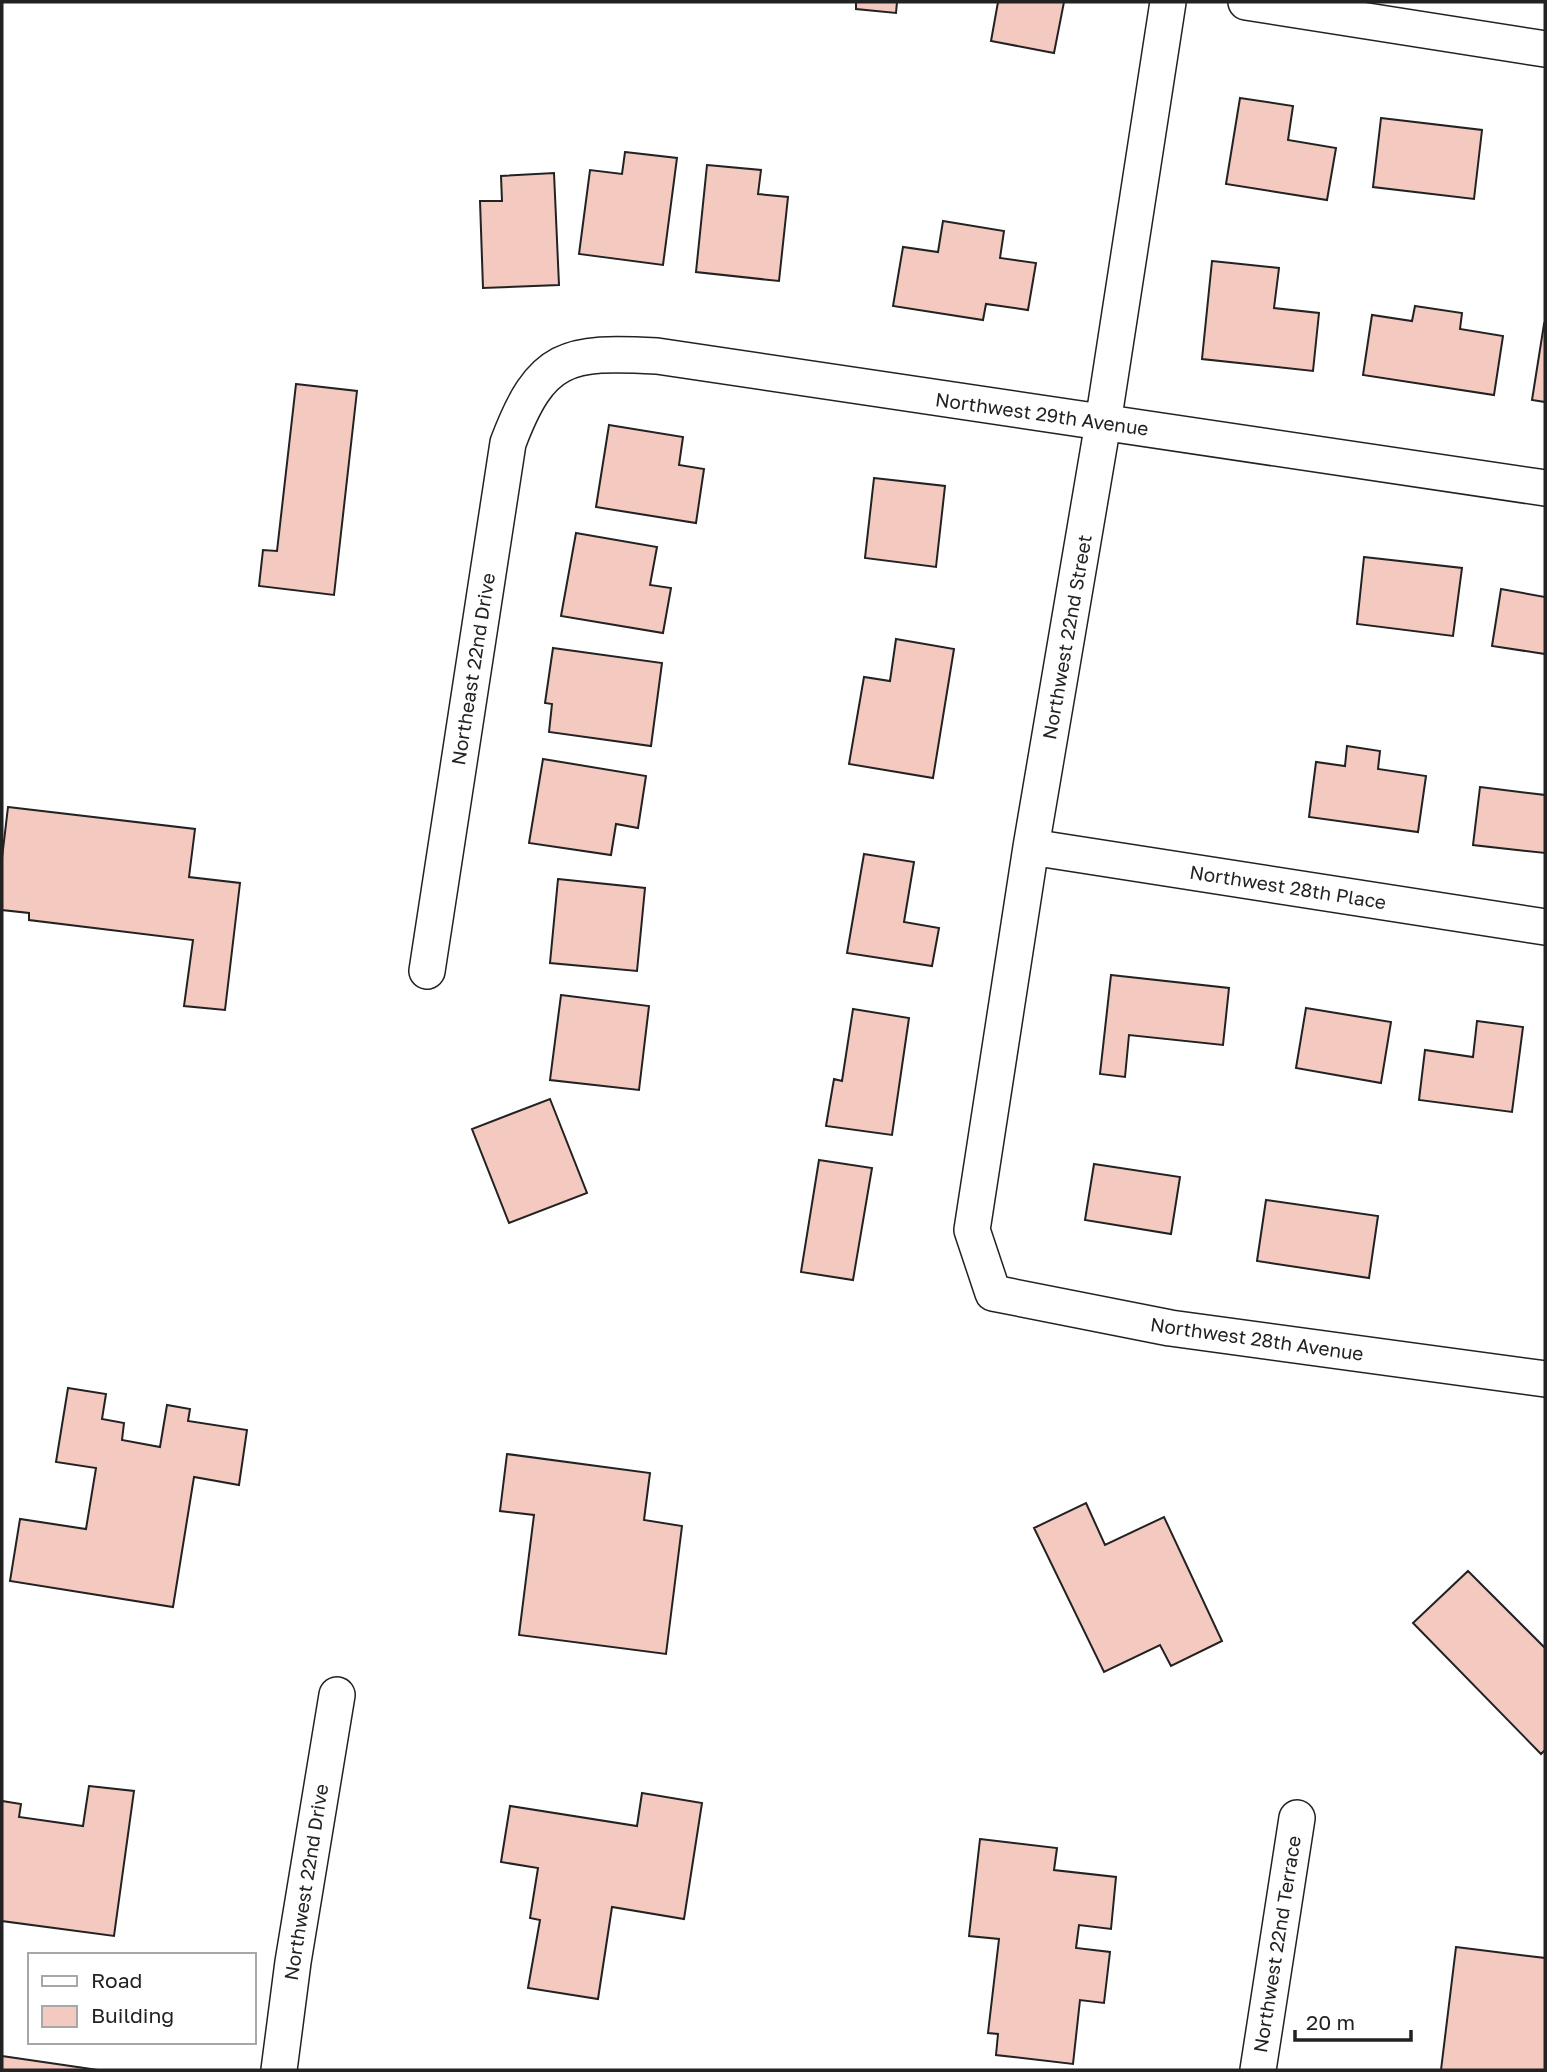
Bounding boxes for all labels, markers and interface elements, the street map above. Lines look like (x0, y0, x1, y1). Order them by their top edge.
street label: Northwest 29th Avenue (934, 387, 1150, 440)
street label: Northwest 22nd Street (1037, 533, 1096, 741)
street label: Northeast 22nd Drive (446, 571, 499, 767)
street label: Northwest 28th Place (1188, 860, 1388, 913)
street label: Northwest 28th Avenue (1149, 1312, 1365, 1365)
street label: Northwest 22nd Drive (279, 1782, 332, 1982)
street label: Northwest 22nd Terrace (1248, 1834, 1305, 2054)
legend (28, 1953, 256, 2044)
text: Road (91, 1967, 142, 1993)
scale bar (1295, 1998, 1410, 2042)
text: Building (91, 2002, 174, 2028)
text: 20 m (1306, 2009, 1355, 2035)

